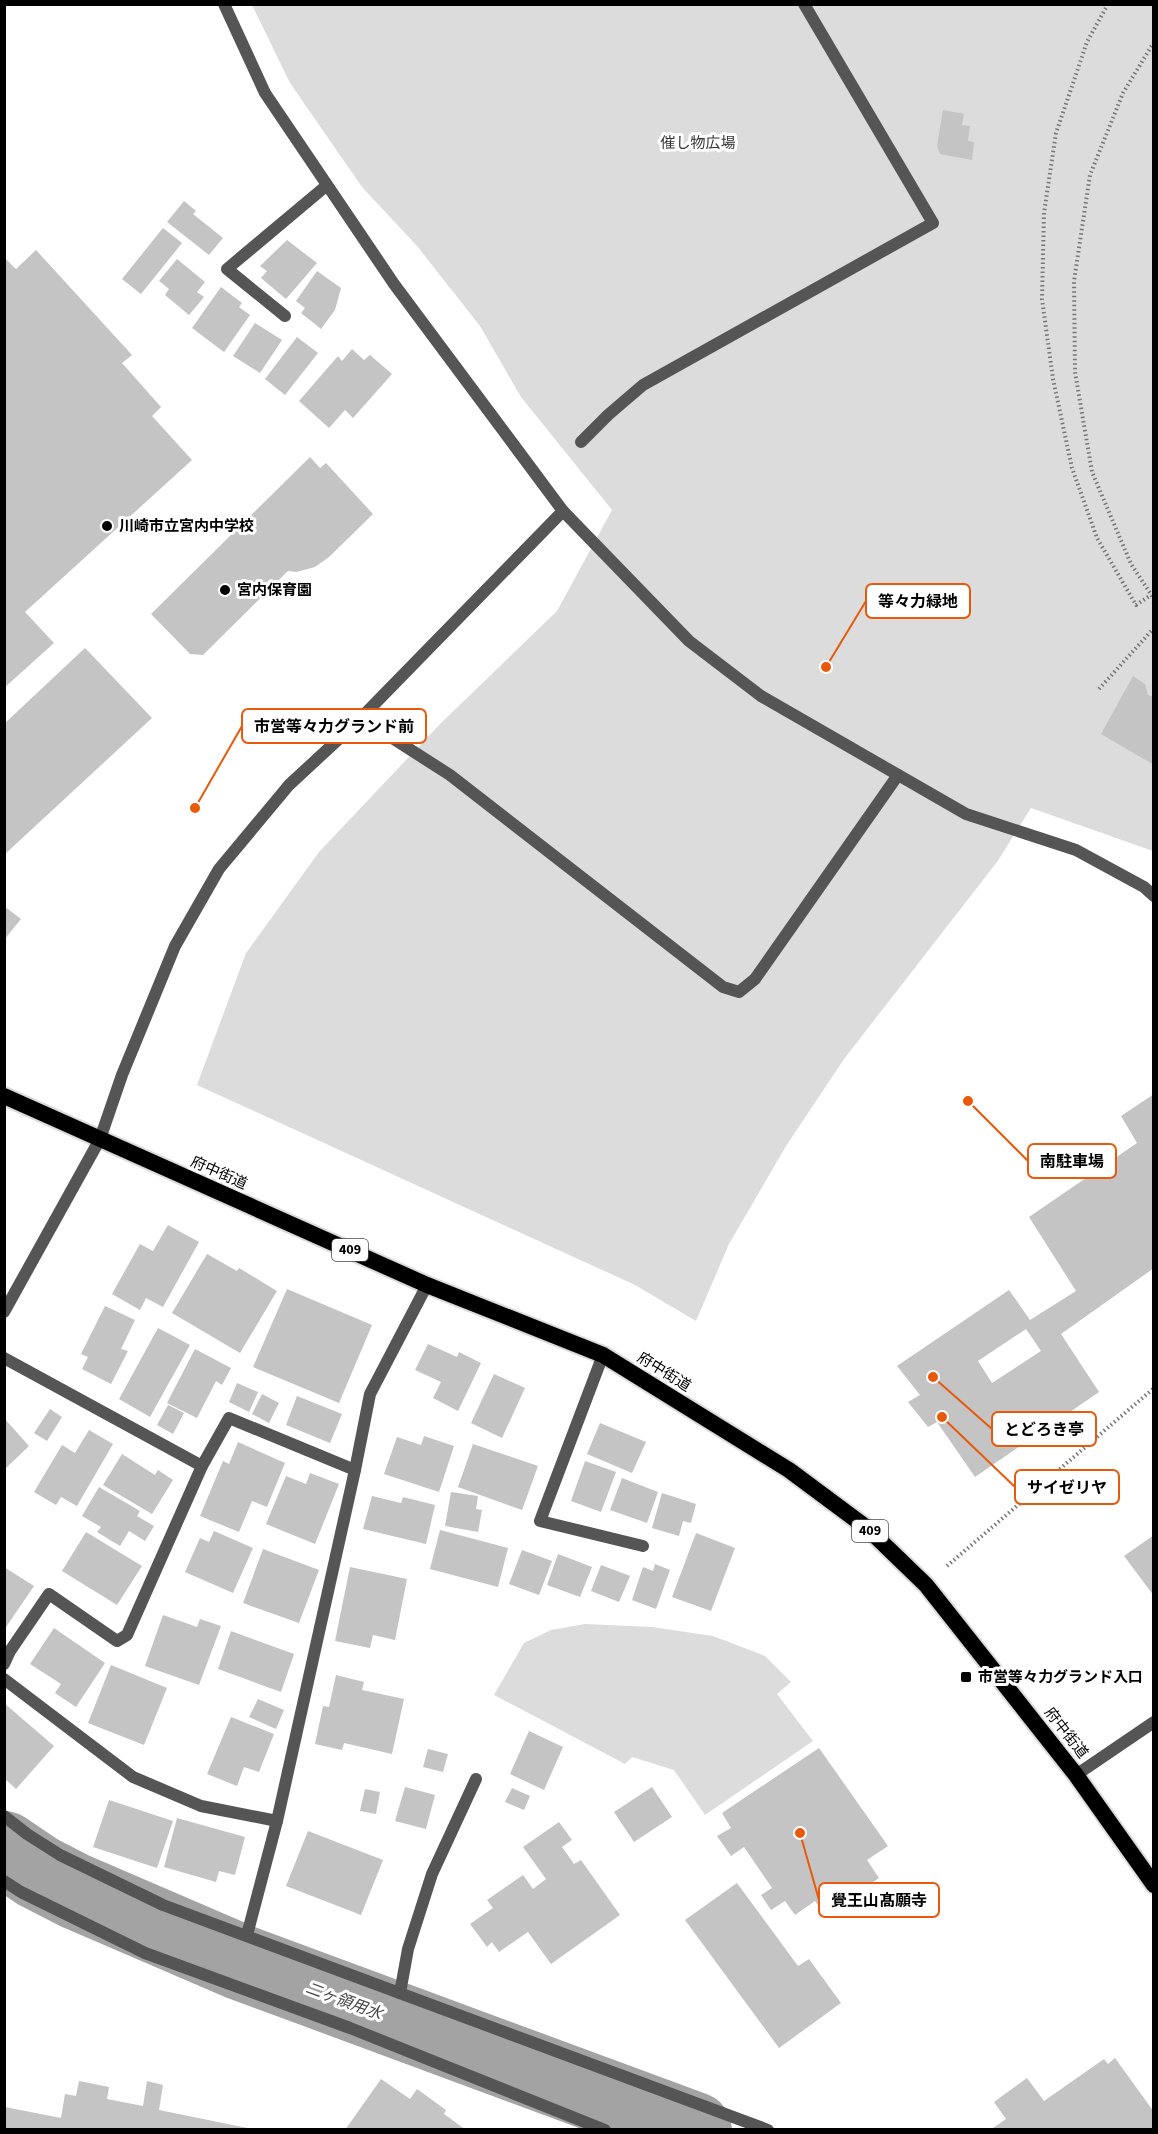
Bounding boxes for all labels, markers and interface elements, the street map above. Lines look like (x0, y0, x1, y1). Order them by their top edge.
park label: 催し物広場 (660, 133, 736, 154)
place label: 川崎市立宮内中学校 (119, 516, 254, 537)
marker: 川崎市立宮内中学校 (100, 519, 114, 533)
place label: 宮内保育園 (237, 580, 312, 601)
marker: 宮内保育園 (218, 583, 232, 597)
callout: 等々力緑地 (866, 584, 970, 618)
text: 等々力緑地 (878, 591, 958, 613)
callout: 市営等々力グランド前 (242, 709, 426, 743)
text: 市営等々力グランド前 (254, 716, 414, 738)
callout: 南駐車場 (1028, 1144, 1116, 1178)
street label: 府中街道 (187, 1151, 251, 1195)
text: 南駐車場 (1040, 1151, 1104, 1173)
road number: 409 (332, 1239, 368, 1261)
street label: 府中街道 (633, 1347, 695, 1397)
callout: とどろき亭 (992, 1412, 1096, 1446)
text: とどろき亭 (1004, 1419, 1084, 1441)
callout: サイゼリヤ (1015, 1470, 1119, 1504)
text: サイゼリヤ (1027, 1477, 1107, 1499)
road number: 409 (852, 1520, 888, 1542)
place label: 市営等々力グランド入口 (978, 1667, 1143, 1688)
marker: 市営等々力グランド入口 (959, 1670, 973, 1684)
street label: 府中街道 (1039, 1703, 1093, 1763)
callout: 覺王山髙願寺 (819, 1883, 939, 1917)
text: 覺王山髙願寺 (831, 1890, 927, 1912)
water label: 二ヶ領用水 (303, 1977, 387, 2026)

